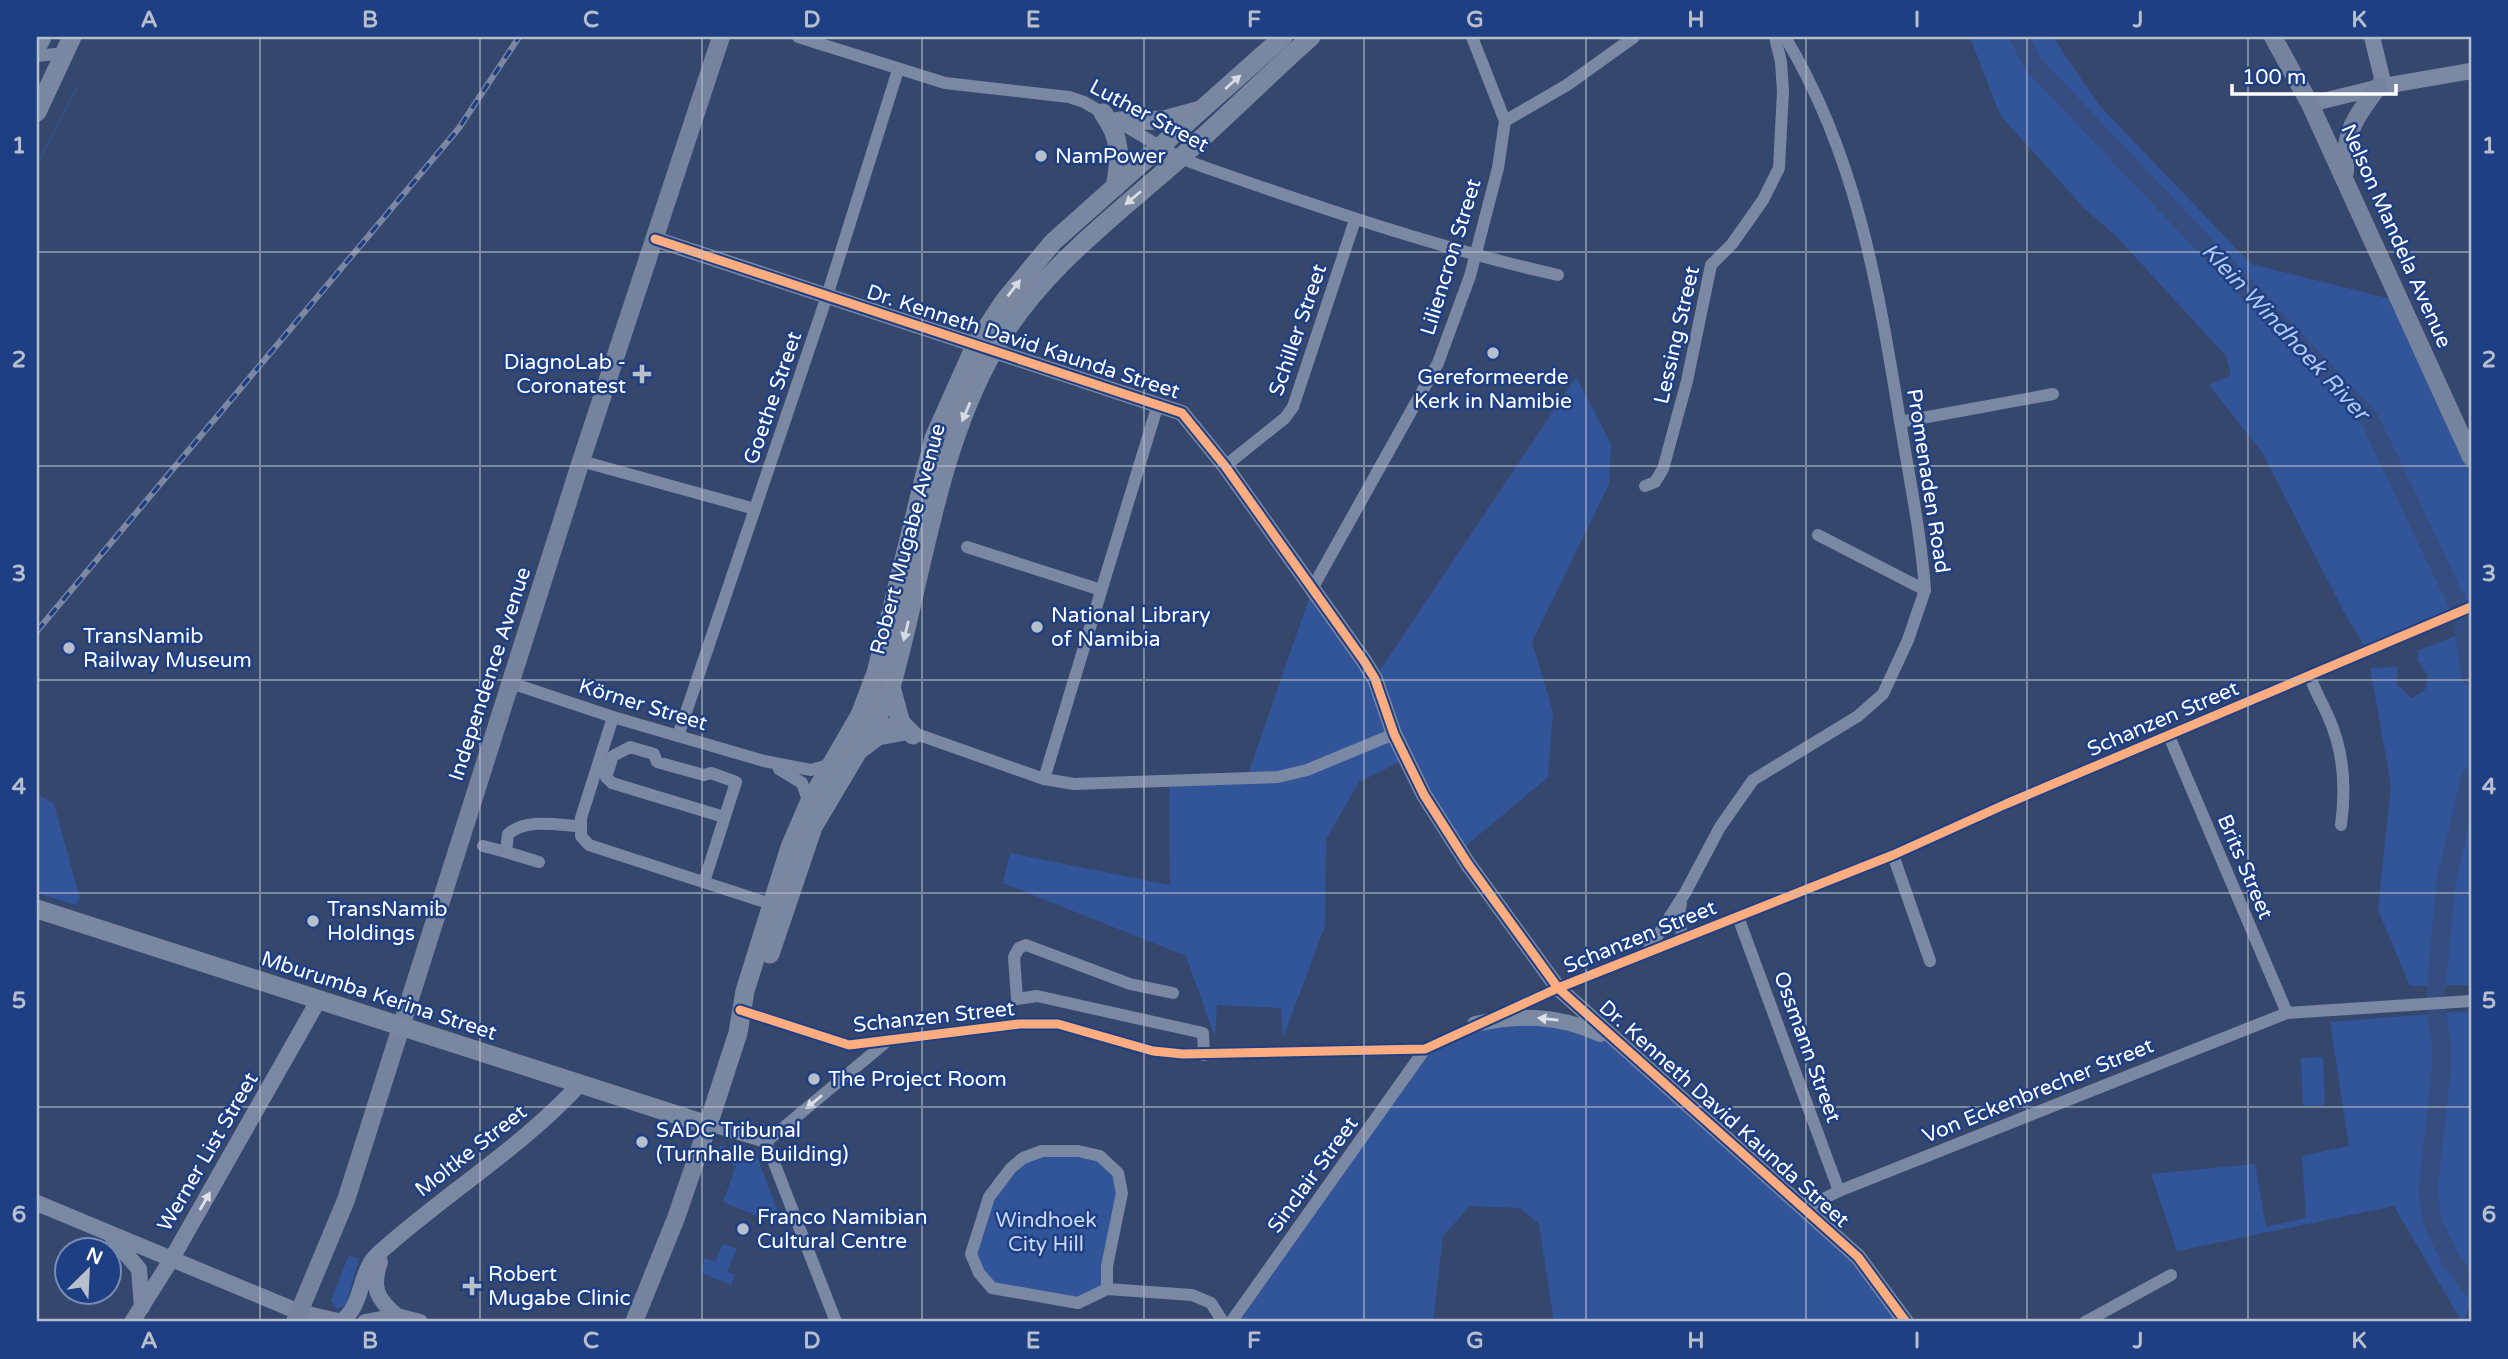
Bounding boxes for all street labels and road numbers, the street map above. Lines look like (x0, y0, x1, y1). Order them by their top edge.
street label: Luther Street (1085, 74, 1213, 158)
street label: Nelson Mandela Avenue (2335, 120, 2457, 352)
street label: Liliencron Street (1415, 176, 1487, 338)
street label: Schiller Street (1264, 261, 1332, 399)
street label: Lessing Street (1649, 264, 1705, 406)
street label: Dr. Kenneth David Kaunda Street (863, 279, 1183, 405)
street label: Goethe Street (739, 328, 807, 468)
street label: Promenaden Road (1901, 387, 1955, 575)
street label: Robert Mugabe Avenue (865, 421, 951, 657)
street label: Independence Avenue (444, 564, 536, 784)
street label: Körner Street (576, 674, 710, 736)
street label: Schanzen Street (2083, 676, 2243, 762)
street label: Brits Street (2212, 811, 2278, 923)
street label: Schanzen Street (1560, 895, 1720, 979)
street label: Mburumba Kerina Street (258, 946, 500, 1046)
street label: Ossmann Street (1768, 968, 1846, 1126)
street label: Dr. Kenneth David Kaunda Street (1594, 995, 1854, 1233)
street label: Schanzen Street (852, 996, 1016, 1038)
street label: Von Eckenbrecher Street (1919, 1033, 2157, 1149)
street label: Werner List Street (152, 1068, 264, 1236)
street label: Moltke Street (410, 1100, 532, 1202)
street label: Sinclair Street (1262, 1112, 1364, 1238)

